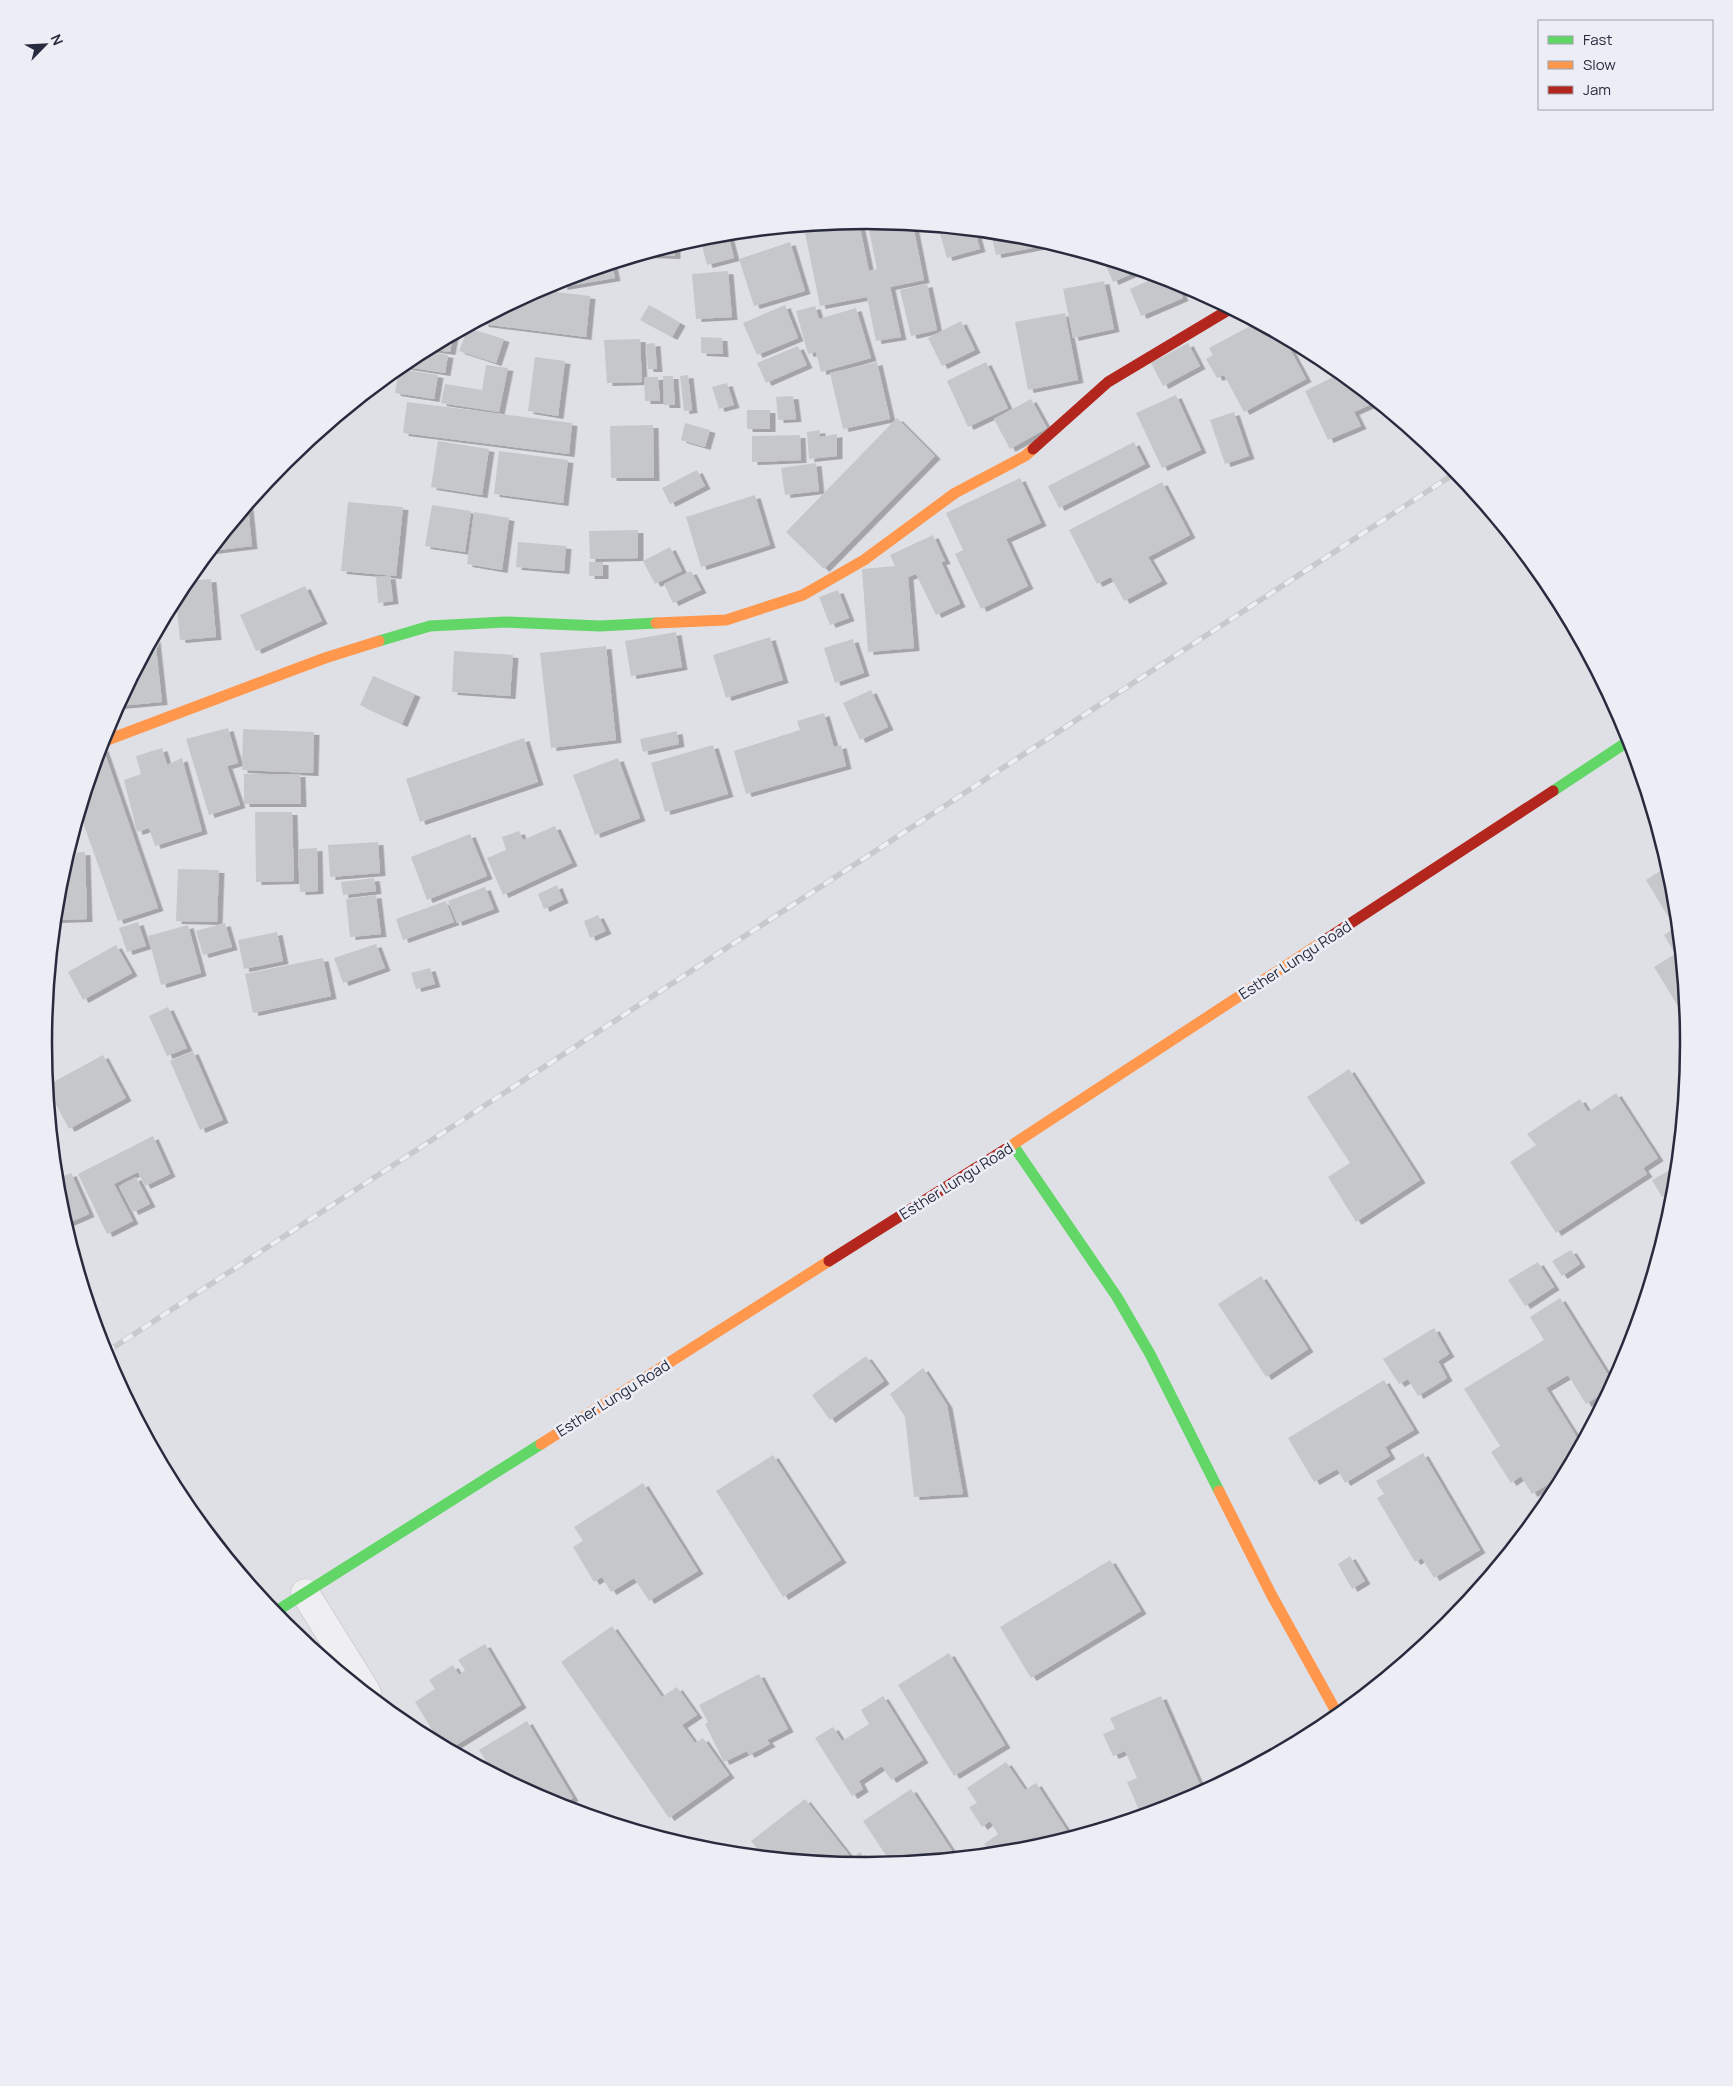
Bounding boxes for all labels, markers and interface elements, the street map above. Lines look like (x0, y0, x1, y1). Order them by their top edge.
north arrow (20, 20, 70, 70)
legend (1538, 20, 1713, 110)
text: Fast (1583, 29, 1612, 50)
text: N (47, 31, 68, 48)
text: Slow (1583, 54, 1616, 75)
text: Jam (1583, 79, 1611, 100)
street label: Esther Lungu Road (1235, 916, 1355, 1004)
street label: Esther Lungu Road (895, 1138, 1017, 1224)
street label: Esther Lungu Road (552, 1355, 674, 1441)

